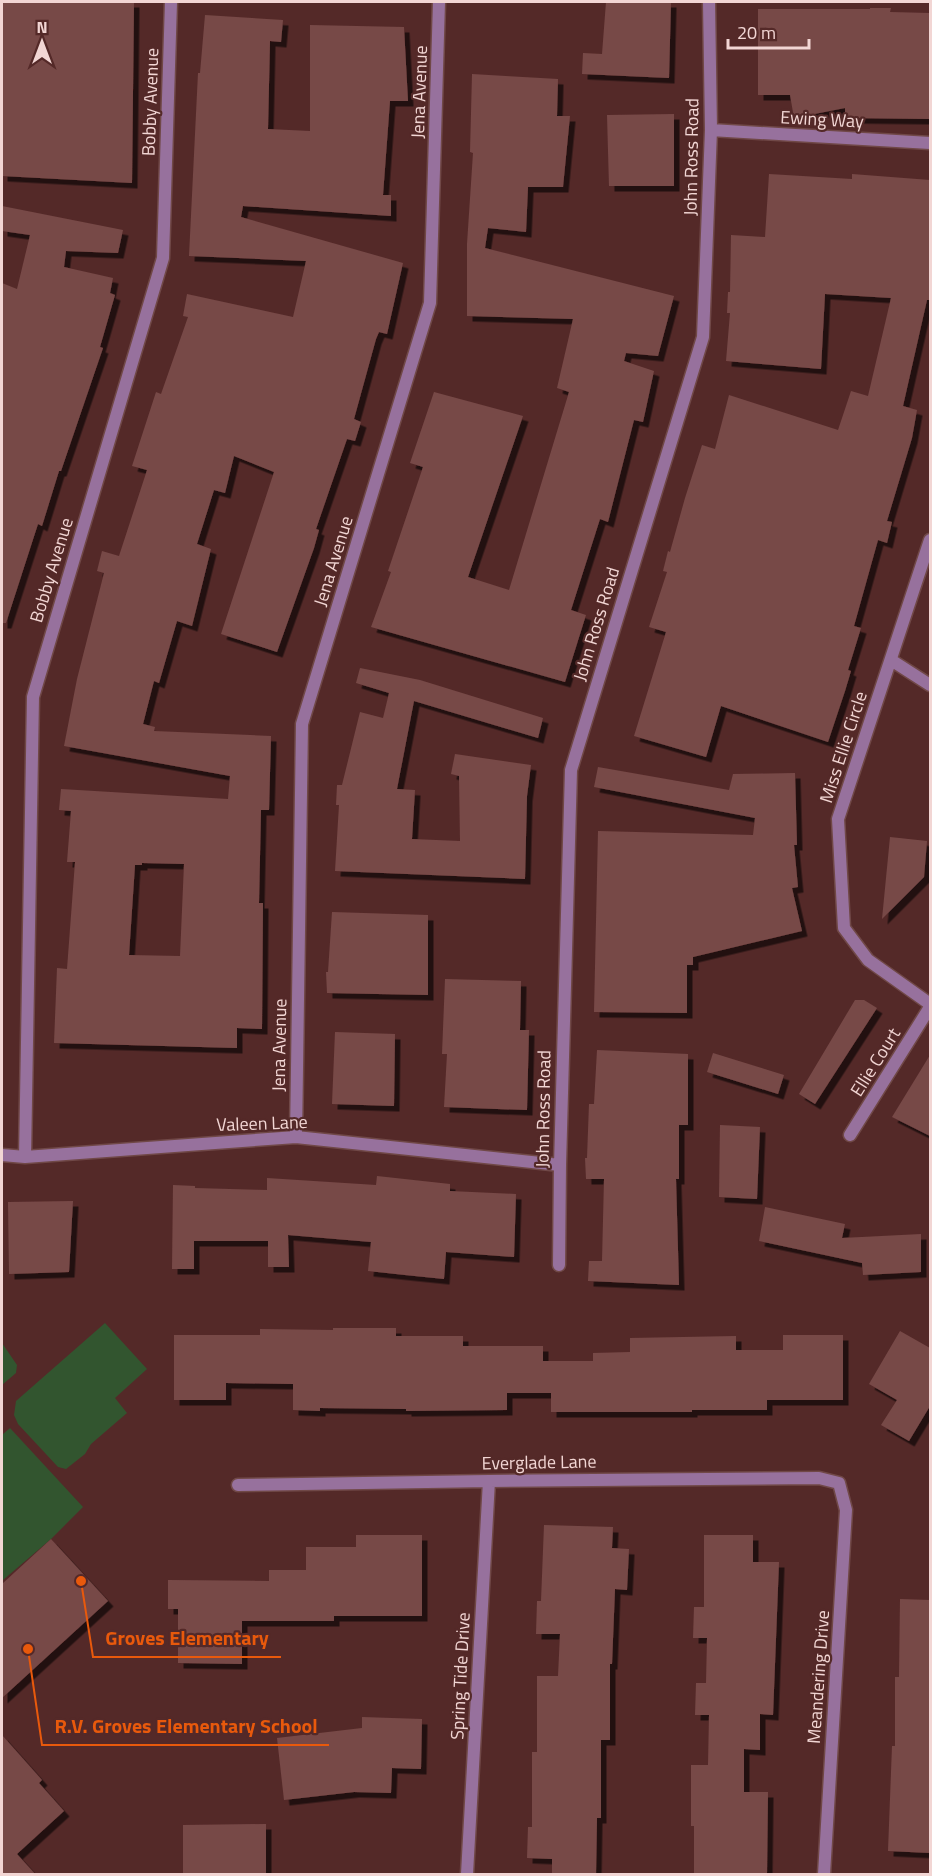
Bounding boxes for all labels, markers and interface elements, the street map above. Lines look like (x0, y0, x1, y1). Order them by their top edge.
north arrow (12, 12, 72, 72)
scale bar (728, 12, 809, 50)
text: N (36, 15, 48, 39)
text: 20 m (737, 19, 776, 46)
street label: Jena Avenue (404, 45, 434, 139)
street label: Bobby Avenue (135, 47, 165, 157)
street label: John Ross Road (676, 98, 706, 216)
street label: Ewing Way (780, 103, 865, 135)
street label: Jena Avenue (306, 513, 360, 609)
street label: Bobby Avenue (22, 514, 80, 626)
street label: John Ross Road (566, 564, 626, 684)
street label: Miss Ellie Circle (812, 688, 874, 806)
street label: Jena Avenue (265, 998, 293, 1092)
street label: Ellie Court (843, 1022, 907, 1102)
street label: John Ross Road (528, 1050, 558, 1168)
street label: Valeen Lane (216, 1108, 308, 1138)
street label: Everglade Lane (481, 1447, 597, 1477)
street label: Meandering Drive (800, 1609, 836, 1745)
street label: Spring Tide Drive (443, 1612, 477, 1740)
callout: Groves Elementary (93, 1619, 281, 1657)
text: Groves Elementary (105, 1622, 269, 1653)
callout: R.V. Groves Elementary School (42, 1707, 329, 1745)
text: R.V. Groves Elementary School (54, 1710, 318, 1741)

